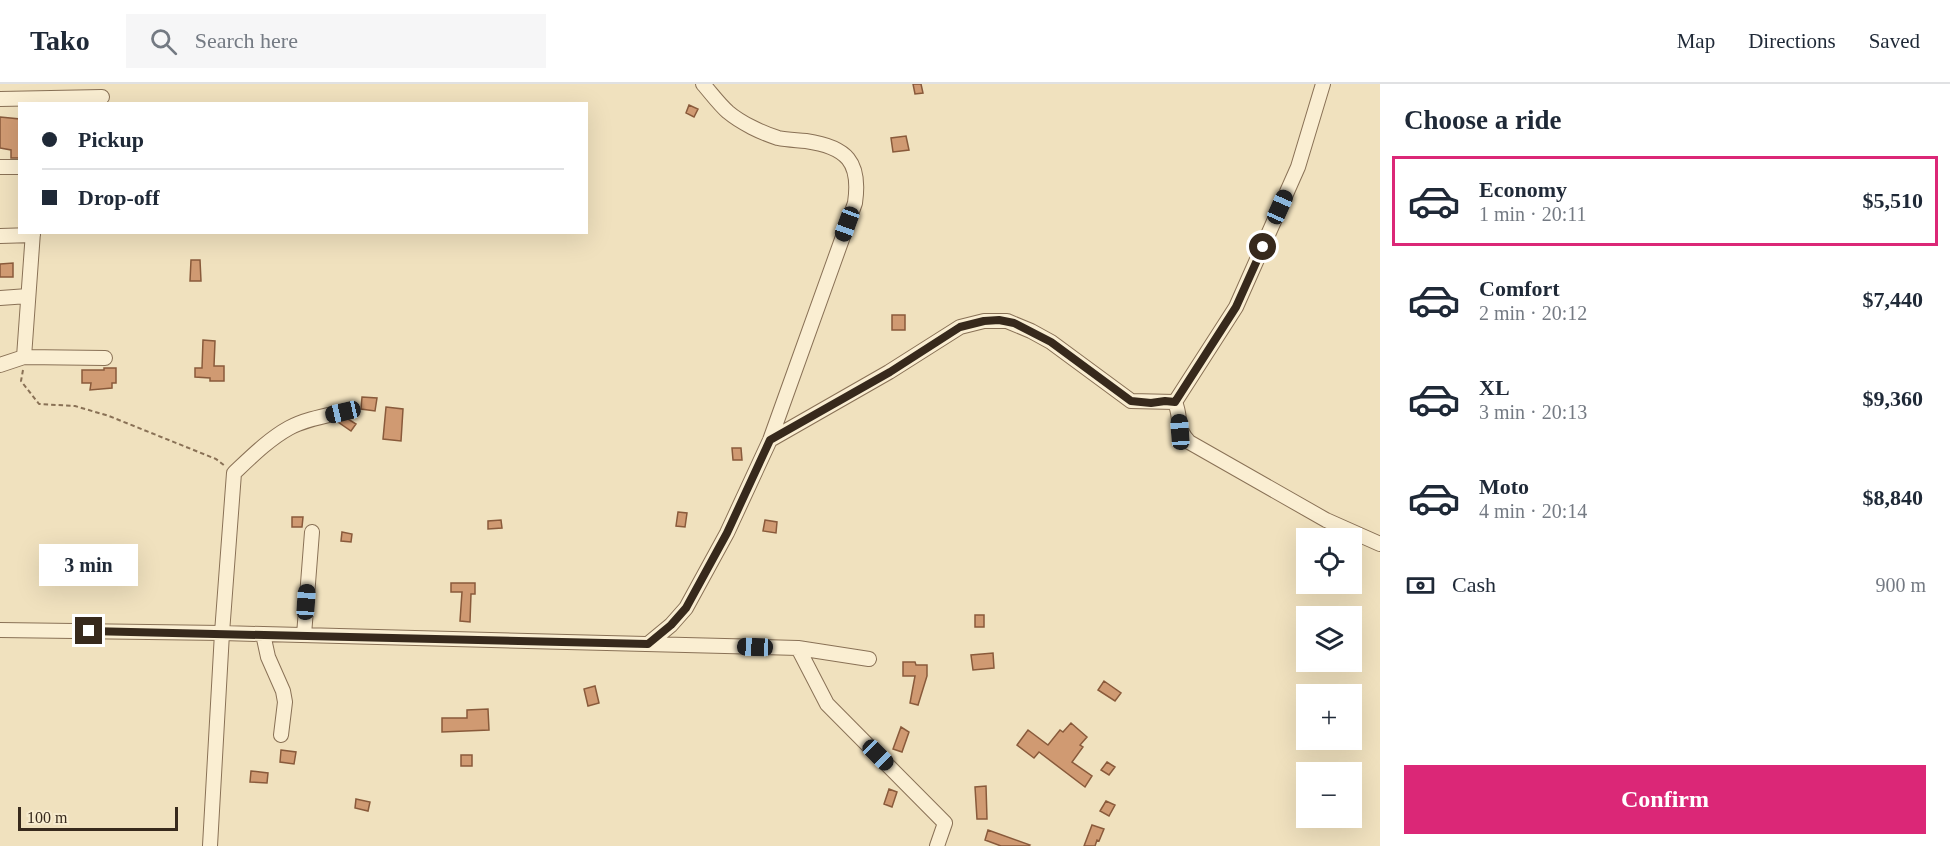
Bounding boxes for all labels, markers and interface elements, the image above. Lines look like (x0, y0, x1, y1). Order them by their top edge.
search box (126, 14, 546, 68)
text: Tako (30, 25, 90, 56)
icon: search (147, 25, 180, 58)
text: Search here (195, 28, 298, 53)
text: Map (1677, 29, 1715, 53)
text: Directions (1748, 29, 1836, 53)
text: Saved (1869, 29, 1920, 53)
text: Choose a ride (1404, 105, 1562, 135)
text: Pickup (78, 127, 144, 152)
icon: car (1407, 174, 1461, 228)
text: Economy (1479, 177, 1567, 202)
text: Drop-off (78, 185, 159, 210)
car (1264, 187, 1296, 227)
text: $5,510 (1863, 188, 1923, 213)
text: 1 min · 20:11 (1479, 203, 1587, 225)
car (832, 204, 862, 244)
route start (1249, 233, 1276, 260)
icon: car (1407, 273, 1461, 327)
text: Comfort (1479, 276, 1560, 301)
text: $7,440 (1863, 287, 1923, 312)
text: 2 min · 20:12 (1479, 302, 1587, 324)
icon: car (1407, 372, 1461, 426)
text: XL (1479, 375, 1510, 400)
text: $9,360 (1863, 386, 1923, 411)
car (323, 399, 363, 425)
text: 3 min · 20:13 (1479, 401, 1587, 423)
car (1170, 413, 1190, 451)
icon: car (1407, 471, 1461, 525)
text: Moto (1479, 474, 1529, 499)
text: $8,840 (1863, 485, 1923, 510)
text: 4 min · 20:14 (1479, 500, 1587, 522)
map controls (1296, 528, 1362, 828)
button: locate (1296, 528, 1362, 594)
callout: 3 min (40, 544, 138, 586)
text: 3 min (64, 554, 113, 576)
icon: cash (1404, 569, 1437, 602)
text: Cash (1452, 572, 1496, 597)
text: 900 m (1875, 574, 1926, 596)
car (296, 583, 316, 621)
button: layers (1296, 606, 1362, 672)
route end (75, 617, 102, 644)
car (737, 637, 773, 657)
button: + (1296, 684, 1362, 750)
car (859, 736, 897, 774)
button: − (1296, 762, 1362, 828)
button: Confirm (1404, 765, 1926, 834)
scale bar (18, 804, 178, 832)
text: 100 m (27, 809, 67, 826)

